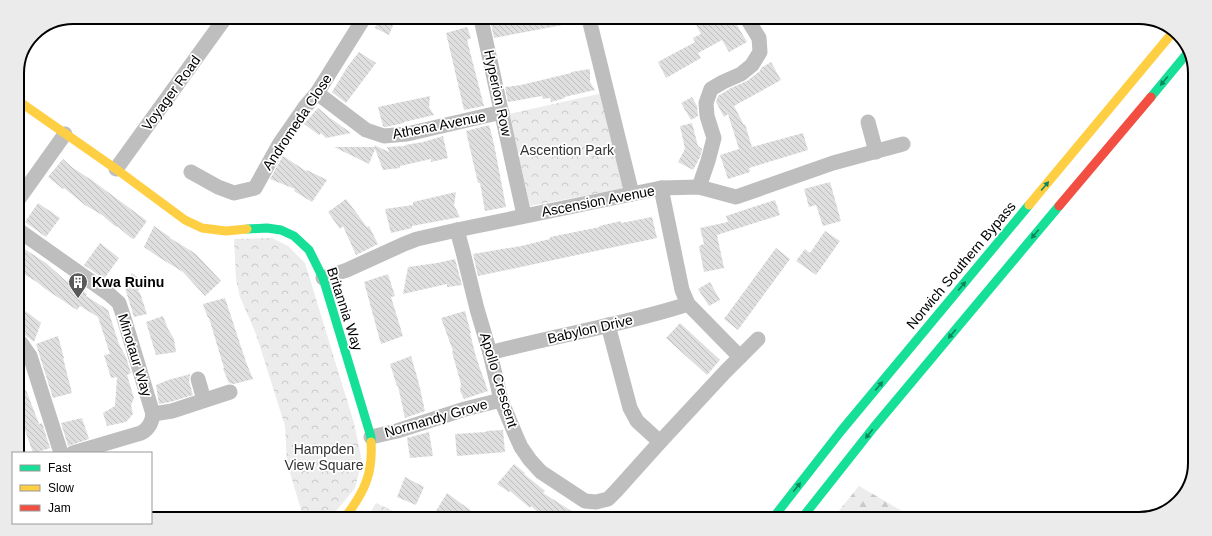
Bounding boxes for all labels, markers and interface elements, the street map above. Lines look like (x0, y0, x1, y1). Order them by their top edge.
street label: Hyperion Row (481, 48, 515, 139)
street label: Voyager Road (138, 52, 204, 134)
street label: Andromeda Close (259, 71, 335, 173)
one-way arrow (1159, 75, 1168, 86)
street label: Athena Avenue (391, 108, 487, 142)
park label: Ascention Park (520, 142, 615, 158)
one-way arrow (1041, 181, 1050, 192)
street label: Ascension Avenue (540, 182, 656, 220)
street label: Norwich Southern Bypass (903, 198, 1019, 332)
one-way arrow (1031, 229, 1040, 240)
street label: Britannia Way (324, 265, 366, 353)
building icon: Kwa Ruinu (67, 271, 89, 299)
place label: Kwa Ruinu (92, 274, 164, 290)
one-way arrow (957, 281, 966, 292)
street label: Babylon Drive (546, 311, 634, 347)
street label: Minotaur Way (115, 312, 155, 398)
one-way arrow (947, 329, 956, 339)
street label: Apollo Crescent (477, 330, 521, 430)
one-way arrow (874, 381, 883, 391)
street label: Normandy Grove (383, 396, 490, 440)
one-way arrow (864, 428, 873, 439)
park label: Hampden View Square (284, 441, 364, 473)
legend (12, 452, 152, 524)
text: Fast (48, 461, 72, 475)
text: Slow (48, 481, 74, 495)
one-way arrow (793, 482, 801, 492)
text: Jam (48, 501, 71, 515)

